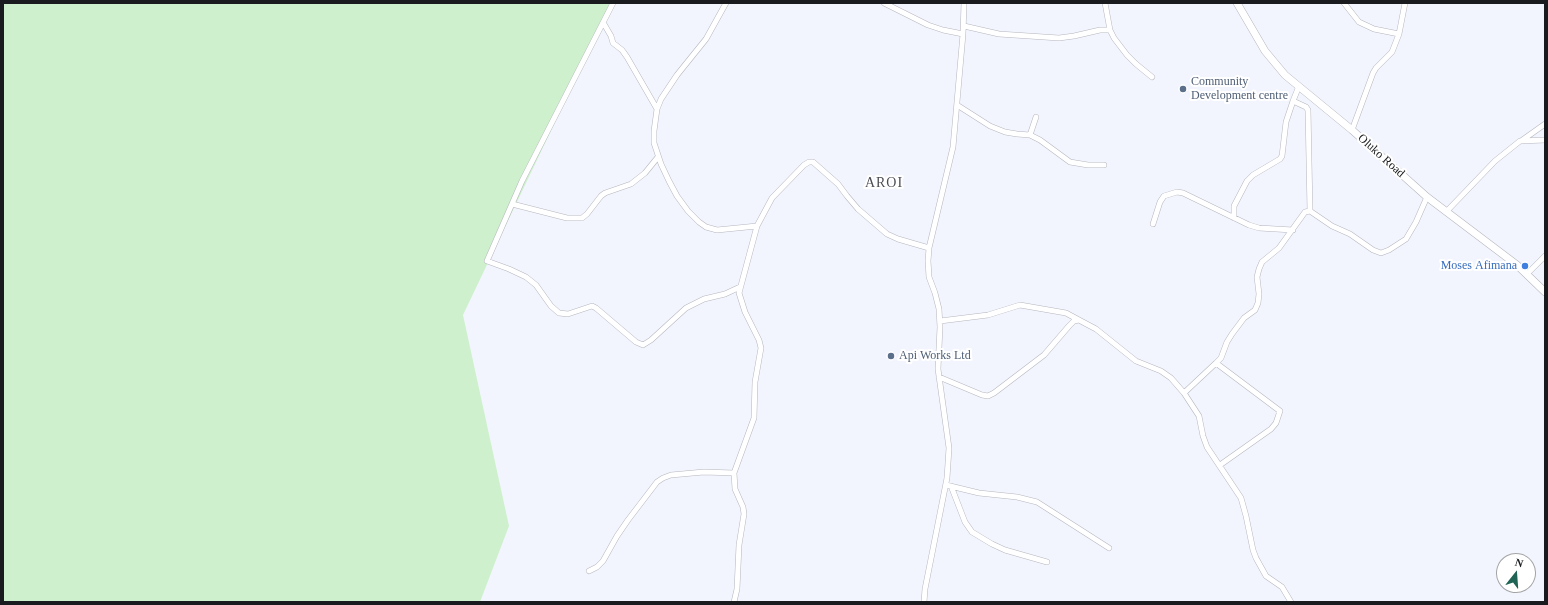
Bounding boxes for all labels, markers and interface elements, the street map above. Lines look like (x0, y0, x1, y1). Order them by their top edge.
place label: Community Development centre (1191, 75, 1288, 103)
marker: Community Development centre (1178, 84, 1188, 94)
street label: Oluko Road (1355, 131, 1407, 181)
district label: AROI (865, 175, 903, 191)
place label: Moses Afimana (1441, 259, 1517, 273)
marker: Moses Afimana (1520, 261, 1530, 271)
place label: Api Works Ltd (899, 349, 971, 363)
marker: Api Works Ltd (886, 351, 896, 361)
north arrow (1496, 553, 1536, 593)
text: N (1514, 556, 1525, 569)

